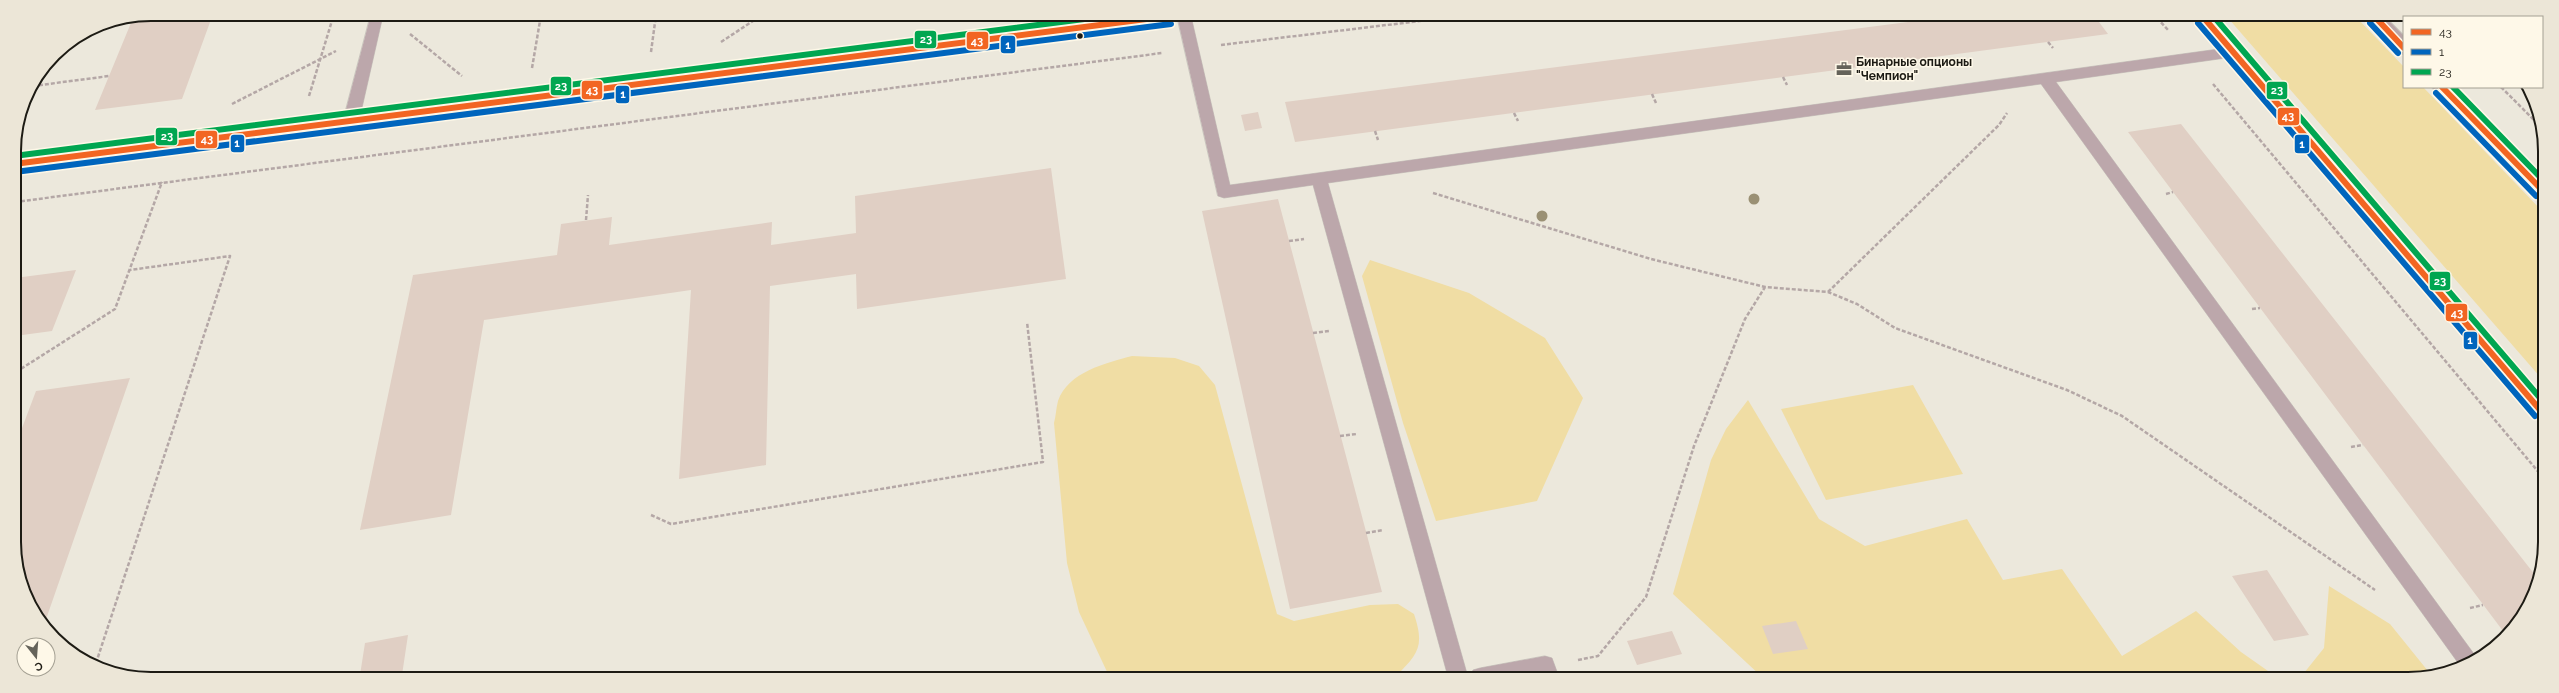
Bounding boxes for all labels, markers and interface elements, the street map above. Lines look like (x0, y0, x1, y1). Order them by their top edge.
legend (2403, 16, 2543, 88)
text: 43 (2439, 25, 2452, 39)
line badge: 23 (914, 30, 937, 49)
line badge: 43 (966, 31, 989, 50)
unlabelled marker (1075, 31, 1085, 41)
text: 23 (920, 33, 932, 46)
text: 43 (971, 35, 983, 48)
line badge: 1 (1000, 35, 1016, 54)
text: 1 (1005, 39, 1011, 52)
text: 1 (2439, 45, 2444, 59)
place label: Бинарные опционы "Чемпион" (1856, 55, 1972, 83)
office icon: Бинарные опционы "Чемпион" (1835, 60, 1853, 78)
text: 23 (2439, 65, 2452, 79)
line badge: 23 (550, 76, 572, 96)
text: 23 (555, 80, 567, 93)
line badge: 43 (581, 80, 603, 100)
line badge: 23 (2266, 81, 2288, 100)
text: 43 (586, 84, 598, 97)
text: 23 (2271, 84, 2283, 97)
line badge: 1 (615, 85, 630, 104)
text: 1 (620, 88, 626, 101)
line badge: 43 (2277, 107, 2300, 126)
text: 43 (2282, 110, 2294, 123)
line badge: 23 (155, 127, 178, 146)
text: 23 (161, 130, 173, 143)
line badge: 43 (195, 130, 218, 149)
text: 43 (201, 133, 213, 146)
line badge: 1 (230, 134, 245, 153)
line badge: 1 (2294, 134, 2310, 154)
text: 1 (234, 137, 240, 150)
text: 1 (2299, 138, 2305, 151)
line badge: 23 (2429, 271, 2451, 291)
text: 23 (2434, 275, 2446, 288)
line badge: 43 (2445, 303, 2468, 322)
text: 43 (2451, 307, 2463, 320)
line badge: 1 (2463, 331, 2478, 350)
text: 1 (2467, 334, 2473, 347)
north arrow (16, 637, 56, 677)
text: С (33, 659, 44, 674)

